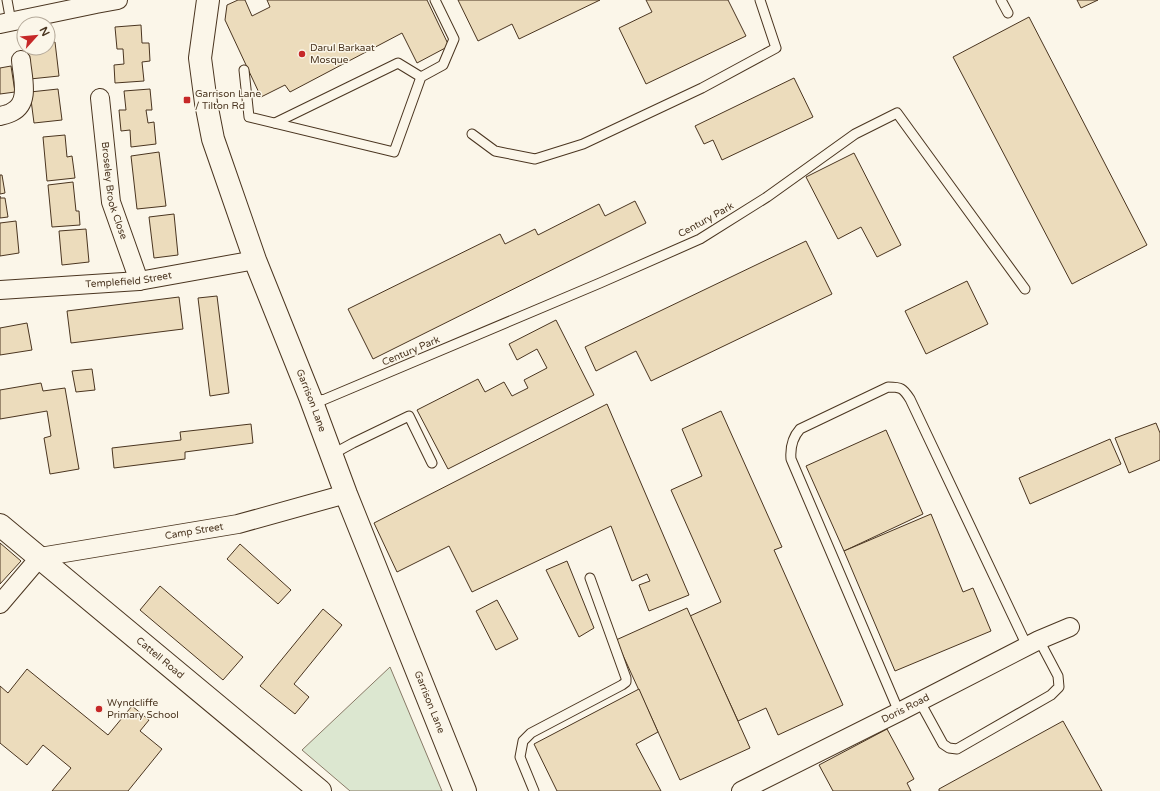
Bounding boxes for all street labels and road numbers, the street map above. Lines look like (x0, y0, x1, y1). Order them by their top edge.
street label: Broseley Brook Close (99, 141, 130, 242)
street label: Century Park (676, 200, 736, 240)
street label: Templefield Street (85, 269, 173, 290)
street label: Century Park (380, 333, 442, 369)
street label: Garrison Lane (293, 367, 329, 434)
street label: Camp Street (164, 520, 225, 542)
street label: Cattell Road (134, 635, 186, 681)
street label: Garrison Lane (412, 669, 447, 735)
street label: Doris Road (879, 691, 932, 726)

